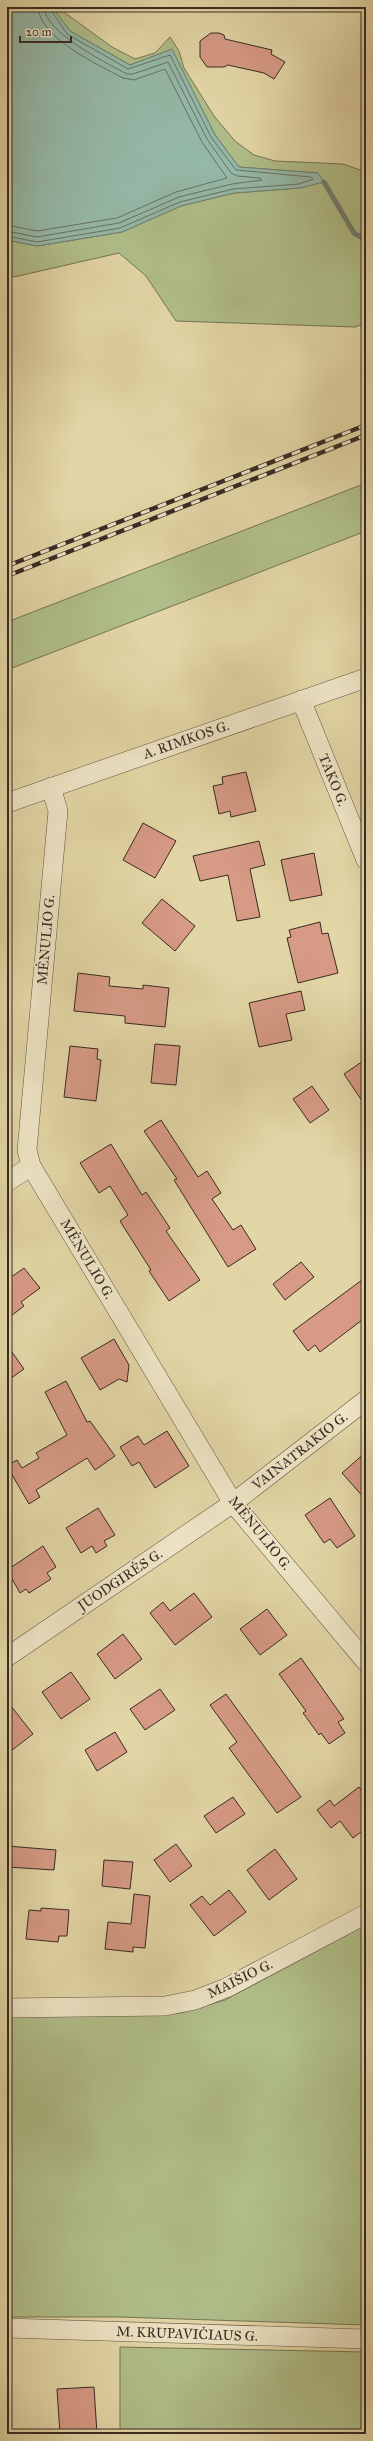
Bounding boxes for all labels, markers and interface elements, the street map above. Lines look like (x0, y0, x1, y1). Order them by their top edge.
scale bar (20, 18, 71, 44)
text: 20 m (26, 25, 52, 39)
street label: A. RIMKOS G. (140, 717, 231, 763)
street label: TAKO G. (315, 751, 351, 809)
street label: MĖNULIO G. (33, 894, 58, 986)
street label: MĖNULIO G. (56, 1215, 118, 1302)
street label: VAINATRAKIO G. (248, 1408, 351, 1494)
street label: MĖNULIO G. (225, 1492, 296, 1573)
street label: JUODGIRĖS G. (72, 1545, 166, 1617)
street label: MAIŠIO G. (204, 1954, 275, 2002)
street label: M. KRUPAVIČIAUS G. (116, 2321, 258, 2345)

